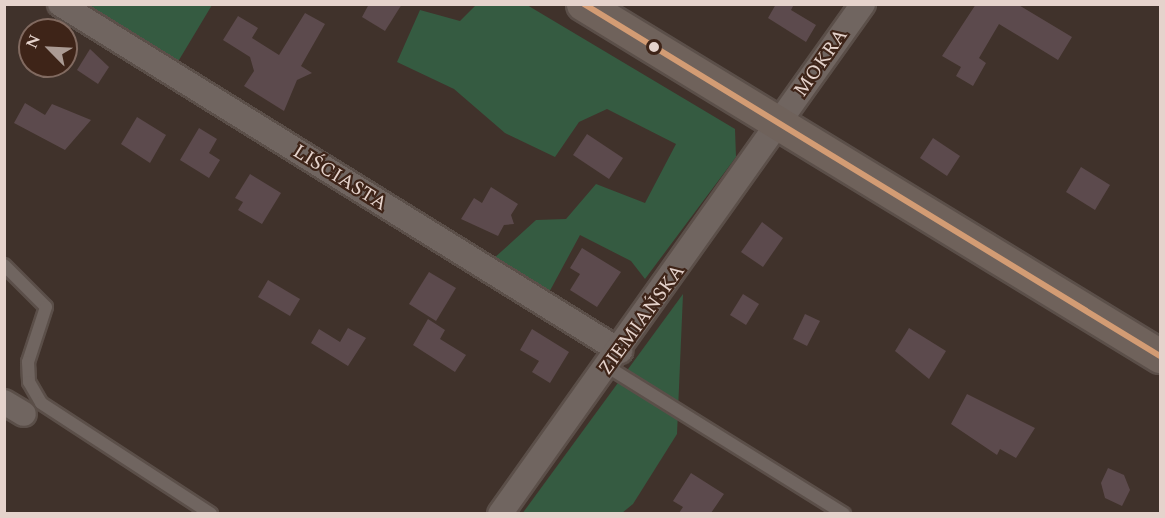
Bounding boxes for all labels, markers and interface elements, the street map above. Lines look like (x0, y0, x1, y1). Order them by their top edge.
north arrow (18, 18, 78, 78)
street label: MOKRA (789, 24, 853, 102)
text: N (20, 31, 47, 52)
unlabelled marker (648, 41, 660, 53)
street label: LIŚCIASTA (288, 140, 392, 216)
street label: ZIEMIAŃSKA (594, 260, 690, 380)

